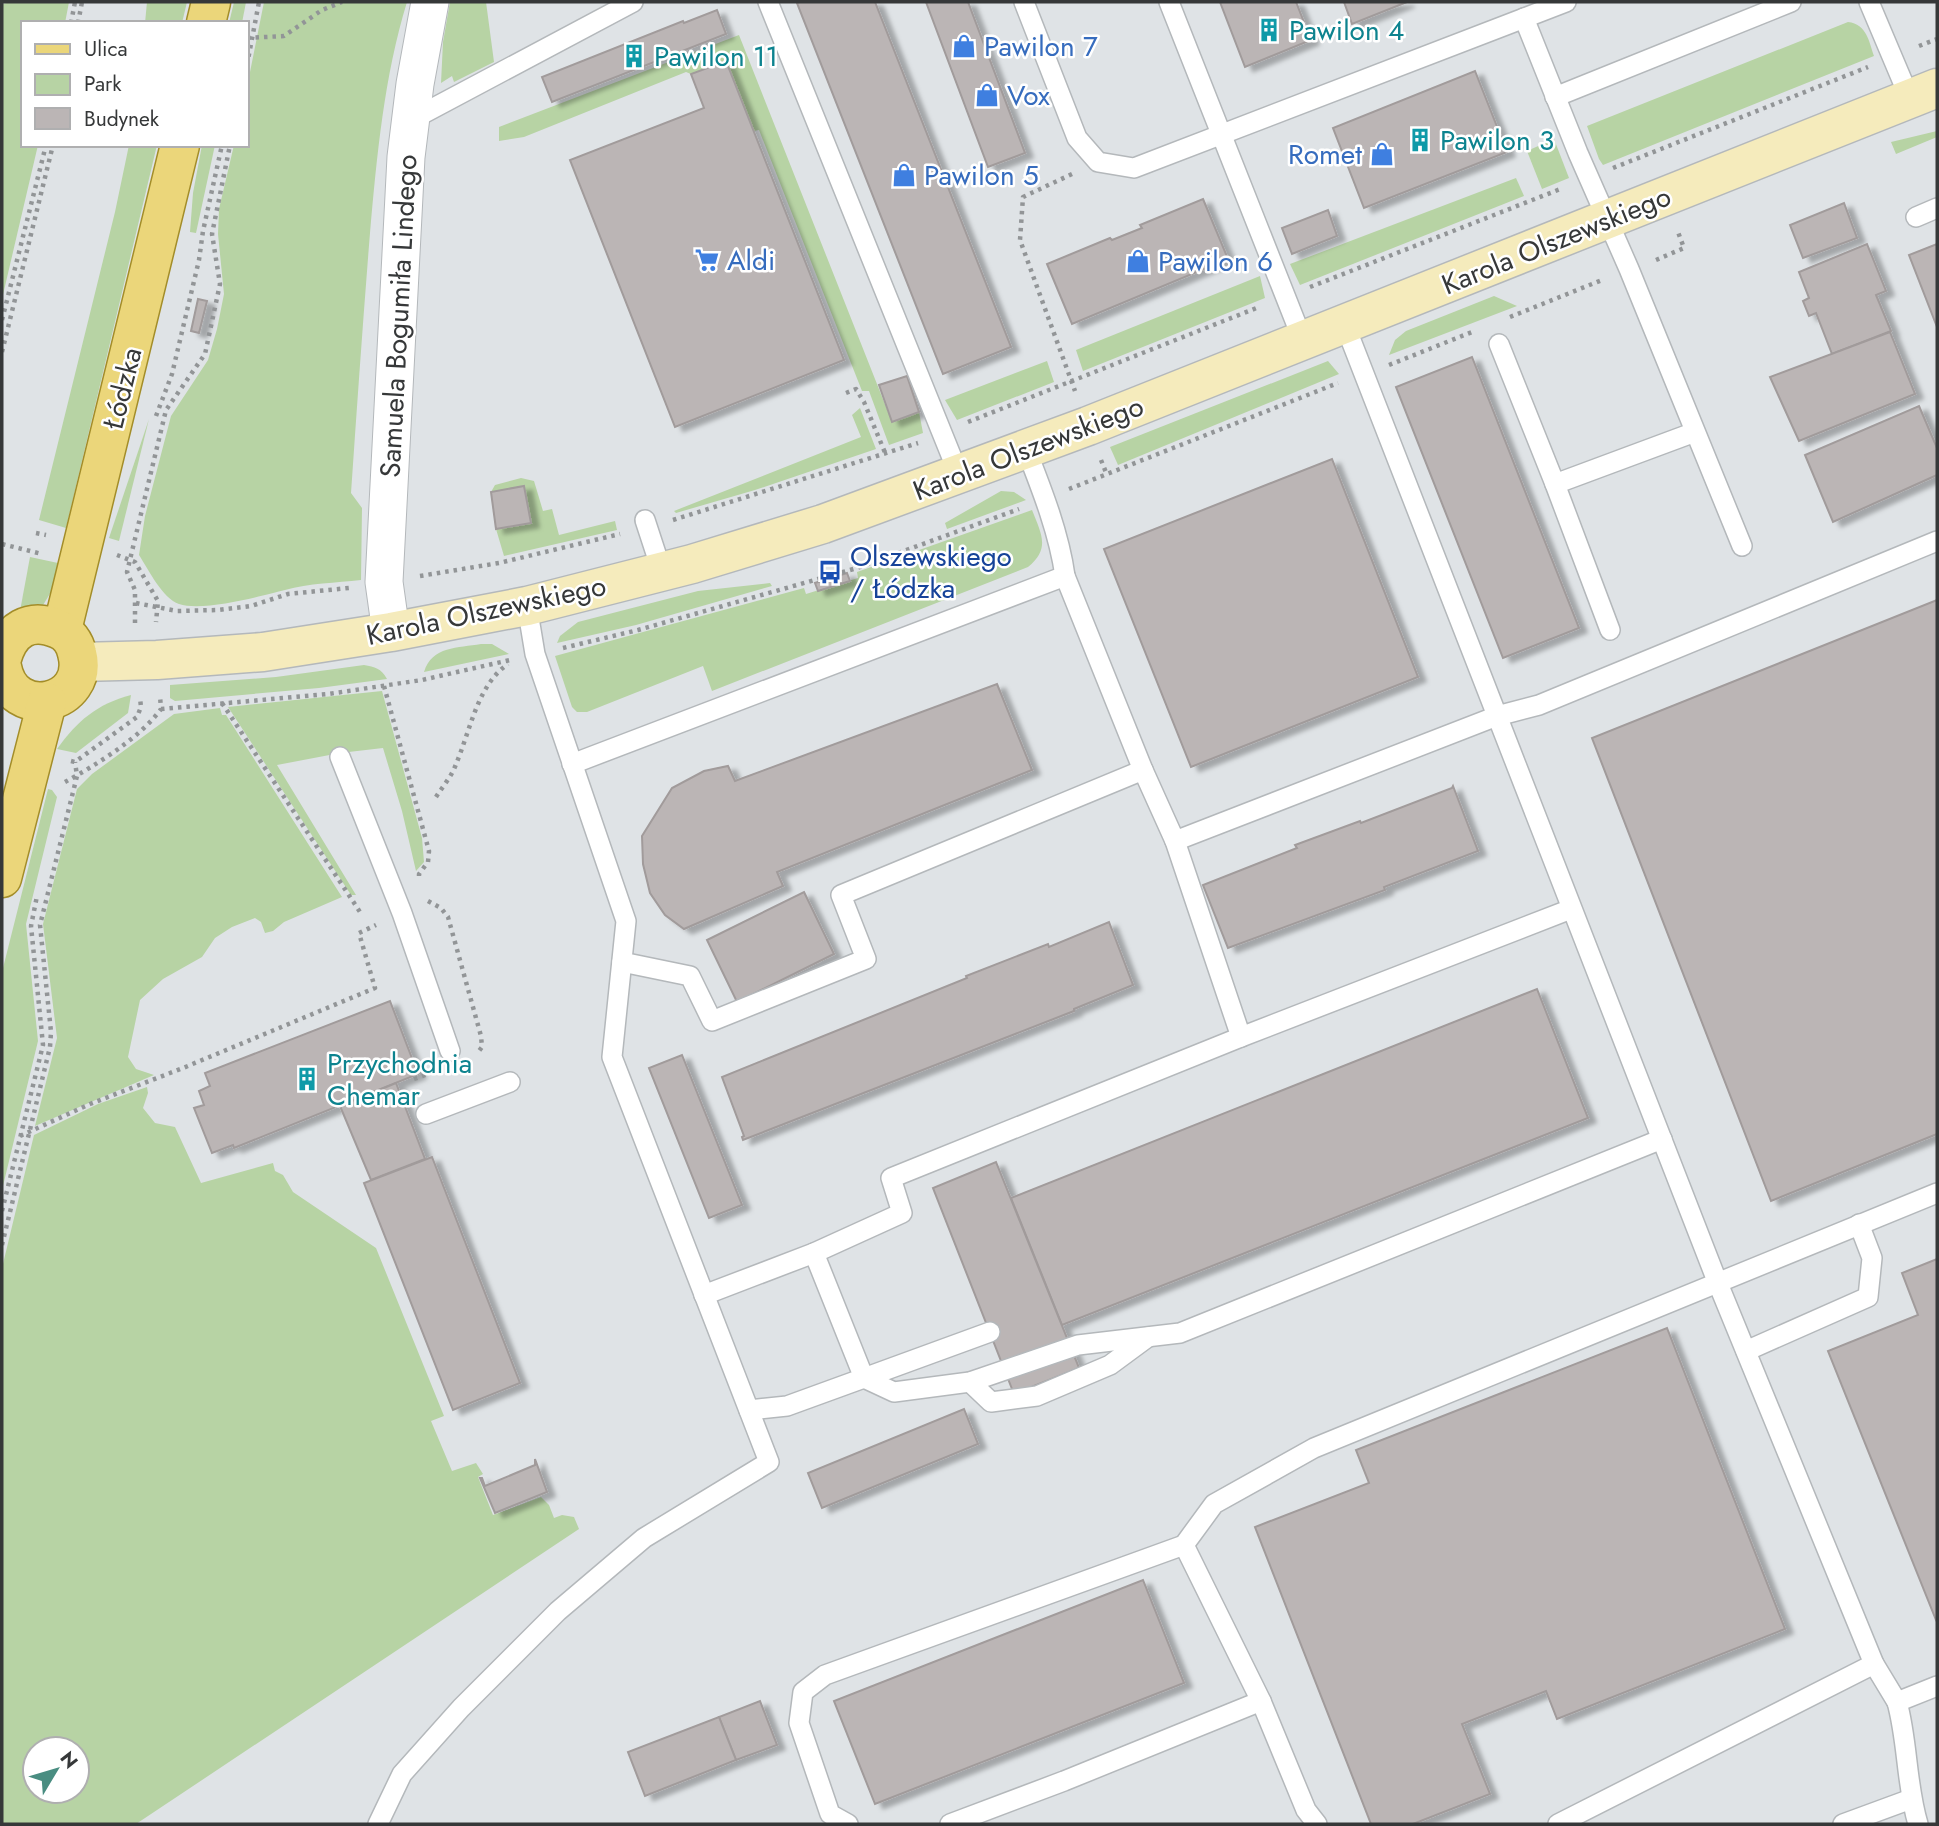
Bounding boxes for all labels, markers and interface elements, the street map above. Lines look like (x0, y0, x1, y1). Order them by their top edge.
place label: Pawilon 4 (1289, 10, 1404, 51)
building icon: Pawilon 4 (1255, 16, 1283, 44)
legend (21, 21, 248, 147)
place label: Pawilon 7 (984, 26, 1098, 67)
shop icon: Pawilon 7 (950, 32, 978, 60)
text: Ulica (84, 34, 128, 64)
place label: Pawilon 11 (654, 36, 778, 77)
building icon: Pawilon 11 (620, 42, 648, 70)
text: Park (84, 69, 122, 99)
place label: Vox (1007, 75, 1050, 116)
shop icon: Vox (973, 81, 1001, 109)
text: Budynek (84, 104, 160, 134)
place label: Pawilon 3 (1440, 120, 1554, 161)
building icon: Pawilon 3 (1406, 126, 1434, 154)
place label: Romet (1288, 134, 1362, 175)
shop icon: Romet (1368, 140, 1396, 168)
street label: Samuela Bogumiła Lindego (370, 154, 427, 479)
place label: Pawilon 5 (924, 155, 1039, 196)
shop icon: Pawilon 5 (890, 161, 918, 189)
street label: Karola Olszewskiego (1435, 176, 1677, 305)
place label: Aldi (727, 240, 775, 281)
place label: Pawilon 6 (1158, 241, 1273, 282)
supermarket icon: Aldi (693, 246, 721, 274)
shop icon: Pawilon 6 (1124, 247, 1152, 275)
street label: Łódzka (92, 343, 152, 434)
street label: Karola Olszewskiego (907, 386, 1149, 511)
place label: Olszewskiego / Łódzka (850, 536, 1012, 609)
bus stop icon: Olszewskiego / Łódzka (816, 558, 844, 586)
street label: Karola Olszewskiego (363, 565, 610, 656)
place label: Przychodnia Chemar (327, 1043, 472, 1116)
building icon: Przychodnia Chemar (293, 1065, 321, 1093)
north arrow (21, 1735, 91, 1805)
text: N (54, 1746, 84, 1774)

